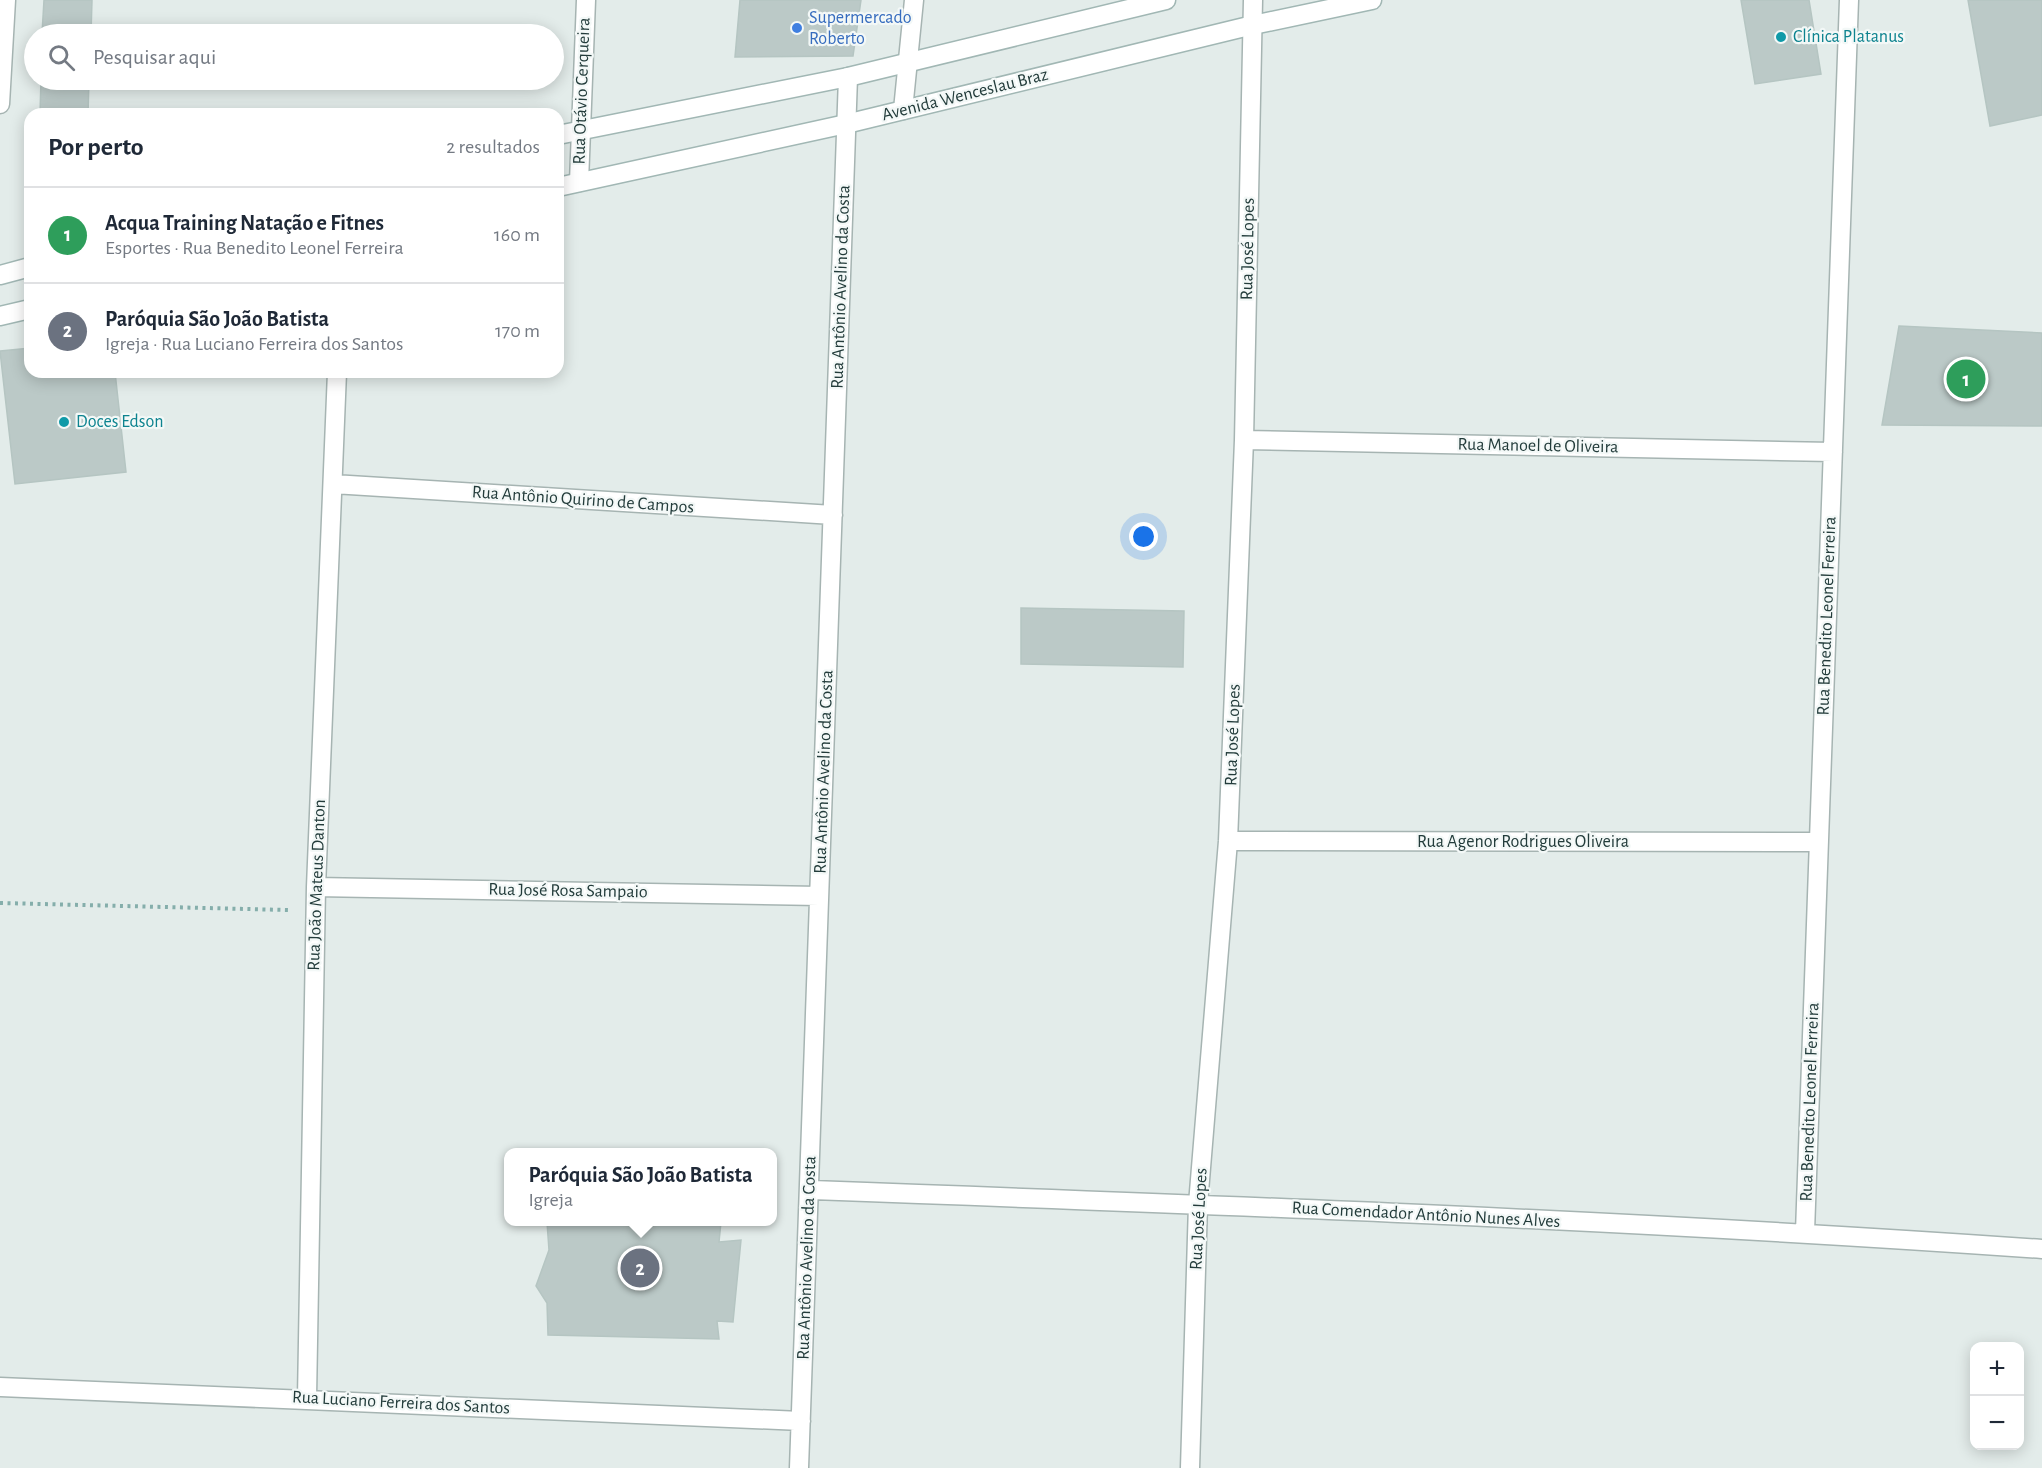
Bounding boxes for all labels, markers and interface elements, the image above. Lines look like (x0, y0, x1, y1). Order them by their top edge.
place label: Supermercado Roberto (809, 9, 912, 48)
street label: Rua Otávio Cerqueira (570, 17, 594, 165)
marker: Supermercado Roberto (790, 21, 804, 35)
search box (24, 24, 564, 90)
place label: Clínica Platanus (1793, 28, 1904, 46)
marker: Clínica Platanus (1774, 30, 1788, 44)
icon: search (45, 41, 78, 74)
text: Pesquisar aqui (93, 46, 216, 68)
street label: Avenida Wenceslau Braz (880, 66, 1050, 124)
text: Por perto (48, 134, 144, 160)
text: 2 resultados (446, 137, 540, 157)
street label: Rua Antônio Avelino da Costa (828, 185, 854, 389)
street label: Rua José Lopes (1238, 198, 1258, 300)
text: Acqua Training Natação e Fitnes (105, 212, 384, 234)
text: 1 (64, 225, 71, 245)
text: 160 m (494, 225, 540, 245)
text: Esportes · Rua Benedito Leonel Ferreira (105, 238, 404, 258)
text: Paróquia São João Batista (105, 308, 329, 330)
text: 2 (63, 321, 72, 341)
text: 170 m (495, 321, 540, 341)
text: Igreja · Rua Luciano Ferreira dos Santos (105, 334, 403, 354)
pin: 1 (1946, 356, 1986, 401)
place label: Doces Edson (76, 413, 163, 431)
marker: Doces Edson (57, 415, 71, 429)
street label: Rua Manoel de Oliveira (1457, 436, 1619, 456)
street label: Rua Antônio Quirino de Campos (471, 483, 695, 517)
street label: Rua Benedito Leonel Ferreira (1815, 516, 1839, 716)
your location (1129, 522, 1158, 551)
street label: Rua Antônio Avelino da Costa (811, 670, 837, 874)
street label: Rua José Lopes (1222, 684, 1244, 786)
street label: Rua João Mateus Danton (305, 799, 329, 971)
street label: Rua Agenor Rodrigues Oliveira (1417, 833, 1629, 851)
street label: Rua José Rosa Sampaio (488, 881, 648, 901)
street label: Rua Benedito Leonel Ferreira (1798, 1002, 1822, 1202)
popup (504, 1148, 777, 1226)
street label: Rua Antônio Avelino da Costa (794, 1156, 820, 1360)
text: Paróquia São João Batista (528, 1164, 753, 1186)
street label: Rua José Lopes (1187, 1167, 1211, 1271)
text: Igreja (528, 1190, 573, 1210)
street label: Rua Comendador Antônio Nunes Alves (1291, 1199, 1561, 1231)
pin: 2 (620, 1246, 660, 1290)
map controls (1970, 1342, 2024, 1450)
button: + (1970, 1342, 2024, 1396)
street label: Rua Luciano Ferreira dos Santos (292, 1388, 510, 1418)
button: − (1970, 1396, 2024, 1450)

